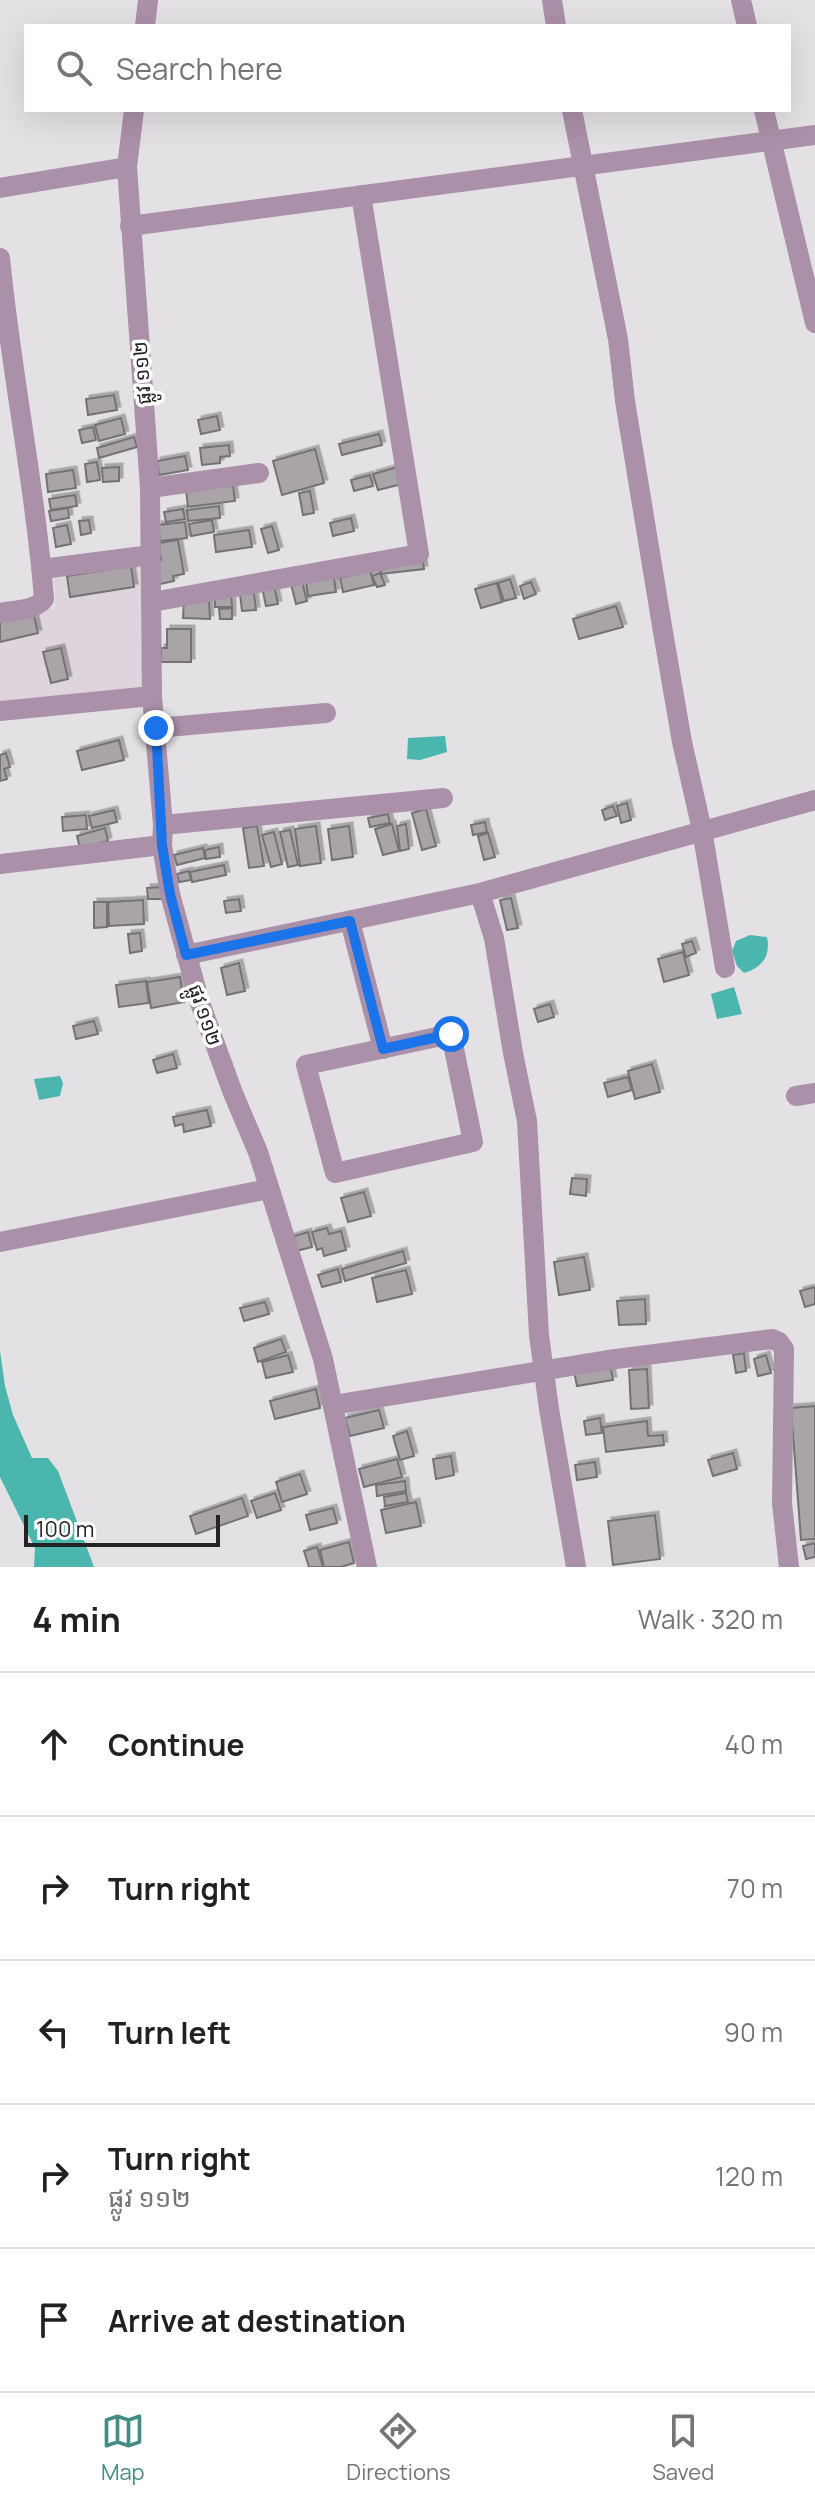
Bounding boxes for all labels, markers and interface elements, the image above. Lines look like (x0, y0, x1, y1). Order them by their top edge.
search box (24, 24, 791, 112)
icon: search (52, 46, 96, 90)
text: Search here (116, 48, 283, 89)
street label: ផ្លូវ ១១២ (126, 340, 163, 406)
route end (138, 710, 174, 746)
street label: ផ្លូវ ១១២ (177, 980, 229, 1051)
route start (433, 1016, 469, 1052)
scale bar (24, 1511, 220, 1547)
text: 100 m (36, 1514, 94, 1544)
text: 4 min (32, 1596, 121, 1642)
text: Walk · 320 m (638, 1601, 783, 1637)
icon: ahead (32, 1722, 76, 1766)
text: Continue (108, 1724, 244, 1765)
text: 40 m (725, 1726, 783, 1762)
icon: right (32, 1866, 76, 1910)
text: Turn right (108, 1868, 251, 1909)
text: 70 m (727, 1870, 783, 1906)
icon: left (32, 2010, 76, 2054)
text: Turn left (108, 2012, 231, 2053)
text: 90 m (724, 2014, 783, 2050)
text: Turn right (108, 2138, 251, 2179)
icon: right (32, 2154, 76, 2198)
text: 120 m (715, 2158, 783, 2194)
text: ផ្លូវ ១១២ (108, 2179, 191, 2215)
icon: arrive (32, 2298, 76, 2342)
text: Arrive at destination (108, 2300, 406, 2341)
tab: Map (101, 2409, 145, 2487)
tab: Directions (346, 2409, 451, 2487)
tab: Saved (652, 2409, 714, 2487)

